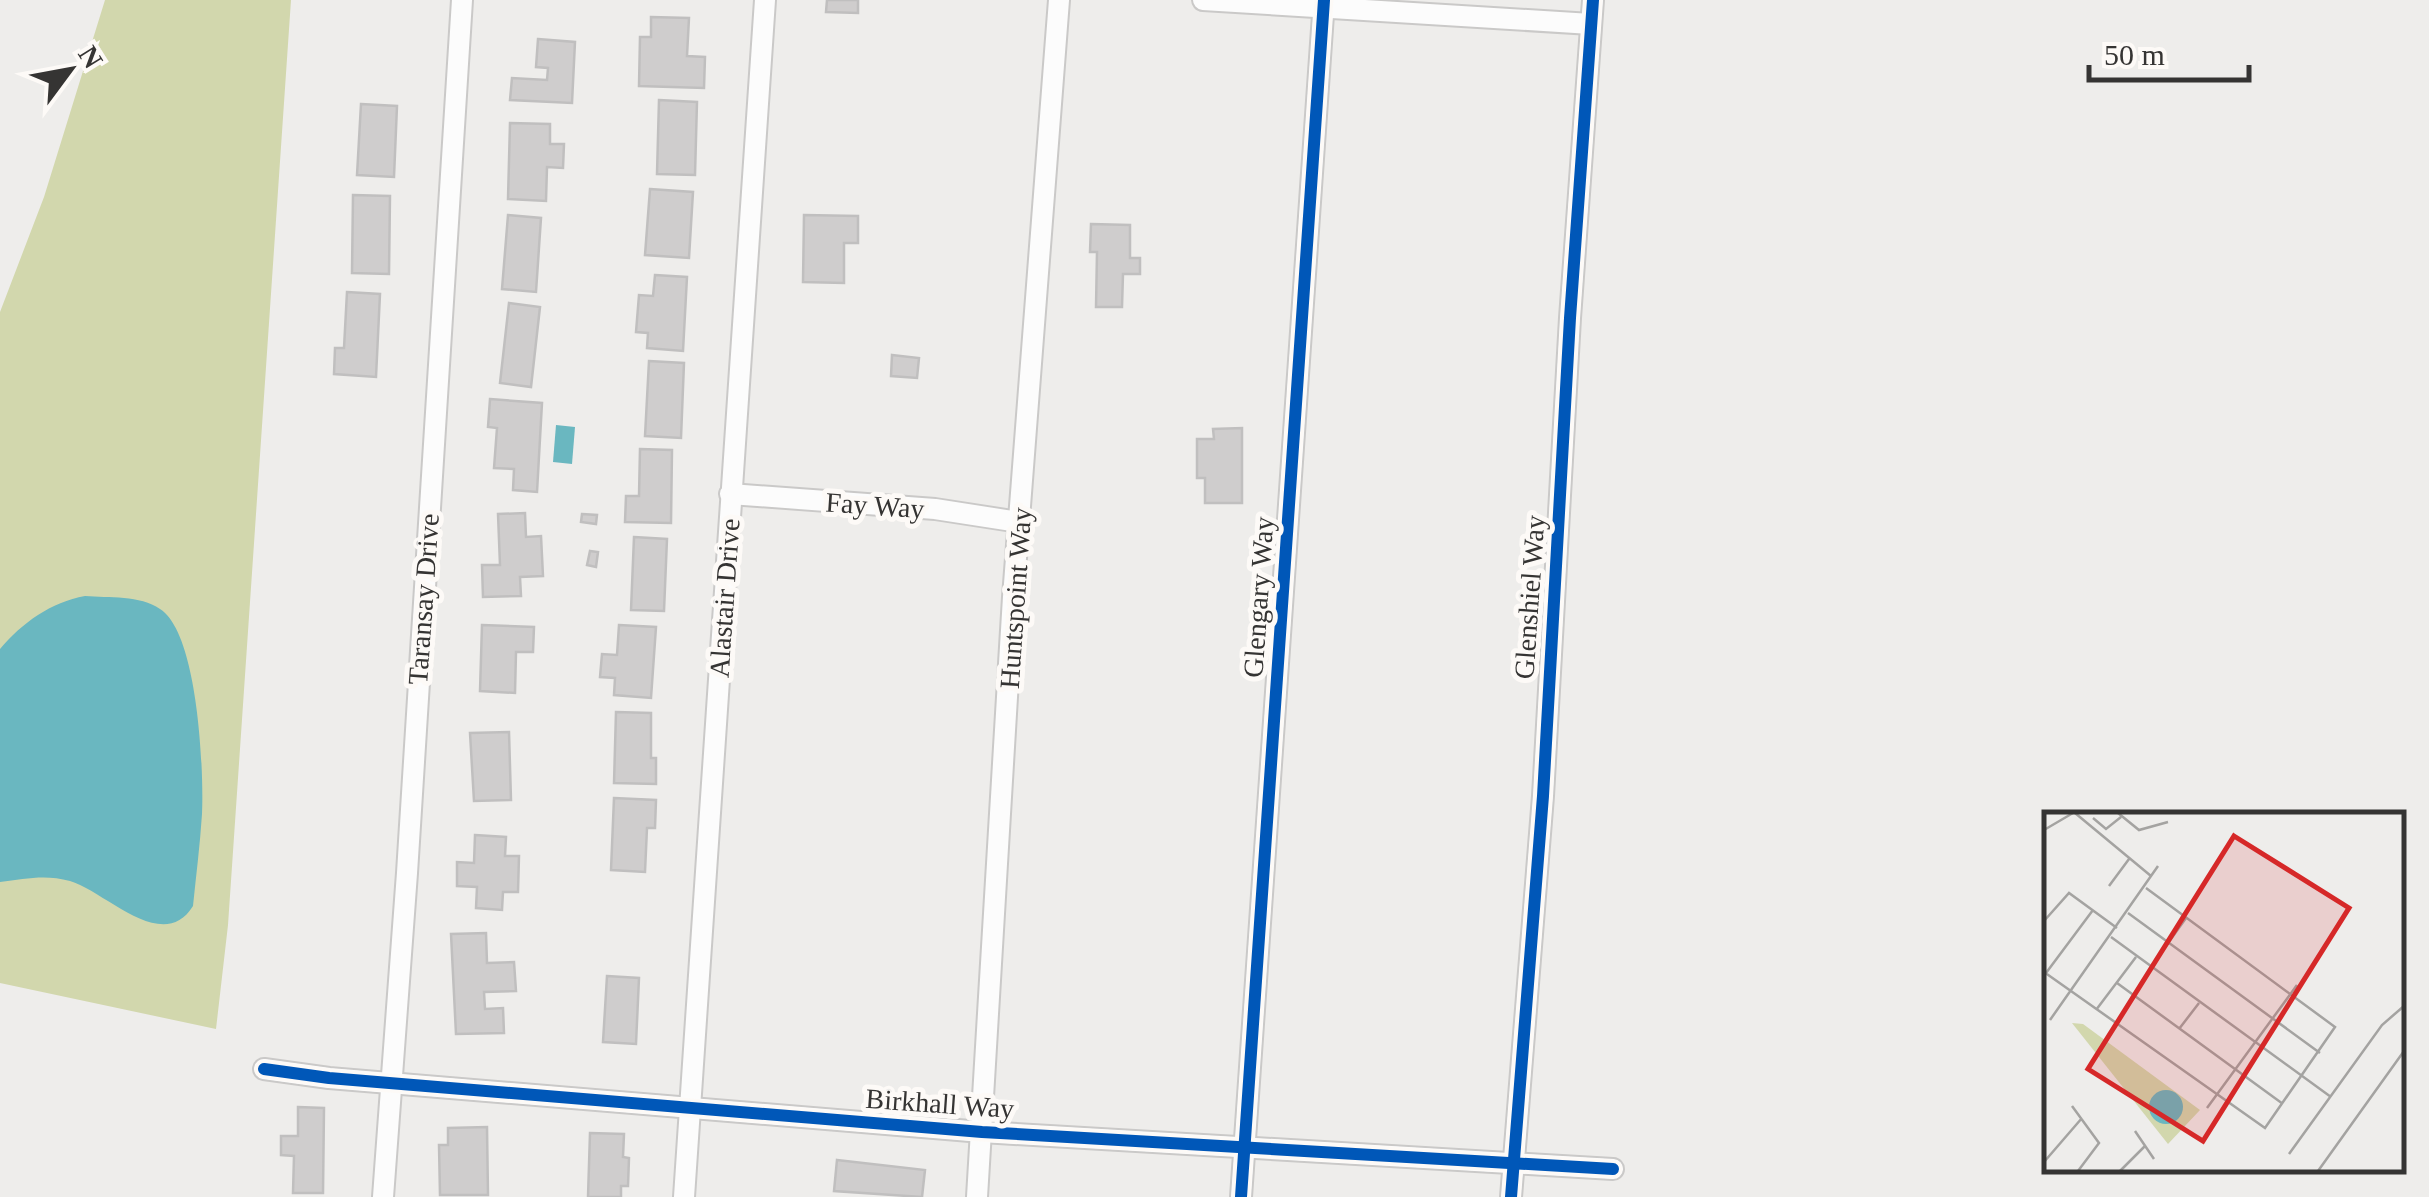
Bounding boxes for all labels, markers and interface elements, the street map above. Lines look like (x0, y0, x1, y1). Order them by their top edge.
north arrow (20, 20, 120, 120)
scale bar (2089, 20, 2249, 82)
text: 50 m (2104, 38, 2165, 71)
text: N (72, 40, 109, 74)
street label: Fay Way (824, 487, 925, 524)
street label: Huntspoint Way (994, 506, 1037, 690)
street label: Taransay Drive (402, 512, 445, 686)
street label: Glenshiel Way (1508, 514, 1551, 680)
street label: Glengary Way (1237, 516, 1280, 679)
street label: Alastair Drive (703, 517, 746, 679)
inset map (2044, 812, 2404, 1172)
street label: Birkhall Way (865, 1083, 1015, 1124)

